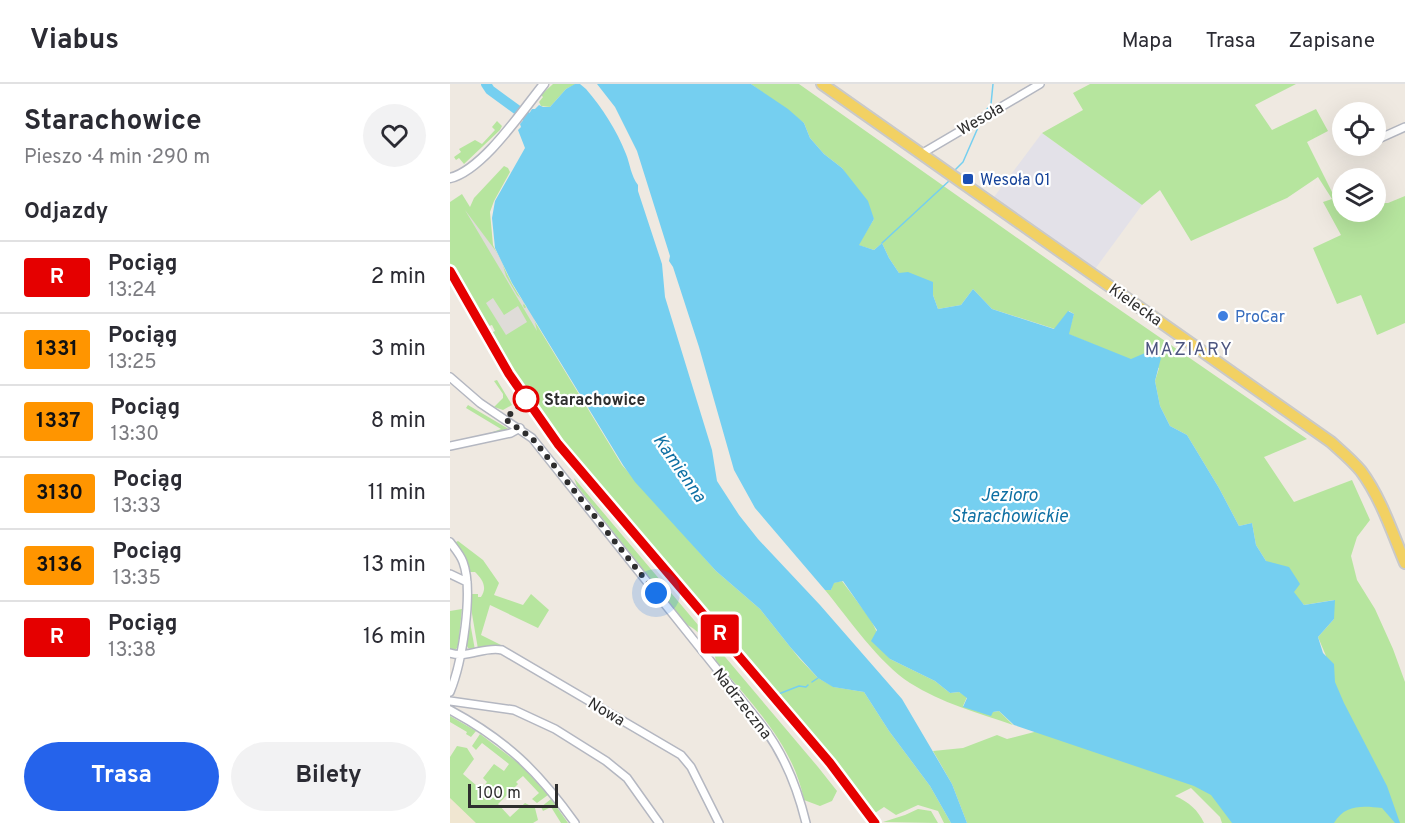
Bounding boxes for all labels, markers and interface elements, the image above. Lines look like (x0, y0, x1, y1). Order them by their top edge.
text: Viabus (30, 23, 119, 59)
text: Mapa (1122, 28, 1173, 55)
text: Trasa (1206, 28, 1255, 55)
text: Zapisane (1288, 28, 1375, 55)
street label: Wesoła (954, 98, 1008, 141)
map controls (1332, 102, 1386, 222)
button: locate (1332, 102, 1386, 156)
text: Starachowice (24, 104, 202, 140)
button: heart (363, 104, 426, 167)
text: Pieszo · 4 min · 290 m (24, 145, 210, 171)
button: layers (1332, 168, 1386, 222)
place label: Wesoła 01 (980, 171, 1050, 191)
marker: Wesoła 01 (961, 172, 975, 186)
text: Odjazdy (24, 199, 108, 226)
text: Pociąg (108, 251, 178, 278)
text: R (50, 264, 64, 291)
text: 2 min (371, 264, 426, 291)
text: 13:24 (108, 278, 156, 304)
street label: Kielecka (1104, 280, 1166, 331)
place label: ProCar (1235, 308, 1285, 328)
marker: ProCar (1216, 309, 1230, 323)
text: Pociąg (108, 323, 178, 350)
text: 1331 (36, 336, 78, 363)
text: 3 min (371, 336, 426, 363)
district label: MAZIARY (1145, 339, 1233, 362)
text: 13:25 (108, 350, 157, 376)
marker: Starachowice (513, 386, 539, 412)
place label: Starachowice (544, 391, 646, 411)
text: Pociąg (111, 395, 180, 422)
text: 1337 (36, 408, 81, 435)
text: 8 min (371, 408, 426, 435)
text: 13:30 (111, 422, 159, 448)
water label: Kamienna (647, 430, 711, 508)
text: Pociąg (113, 467, 183, 494)
text: 3130 (36, 480, 83, 507)
text: 11 min (368, 480, 426, 507)
water label: Jezioro Starachowickie (950, 485, 1068, 529)
text: 13:33 (113, 494, 161, 520)
text: Pociąg (112, 539, 182, 566)
text: 3136 (36, 552, 82, 579)
text: 13 min (363, 552, 426, 579)
text: 13:35 (112, 566, 161, 592)
your location (641, 578, 671, 608)
text: Pociąg (108, 611, 178, 638)
line badge: R (700, 614, 740, 654)
text: R (713, 621, 727, 648)
text: R (50, 624, 64, 651)
text: 16 min (363, 624, 426, 651)
text: 13:38 (108, 638, 156, 664)
street label: Nadrzeczna (707, 665, 775, 744)
street label: Nowa (584, 694, 628, 732)
button: Trasa (24, 742, 219, 811)
button: Bilety (231, 742, 426, 811)
scale bar (468, 781, 558, 808)
text: 100 m (477, 784, 521, 804)

